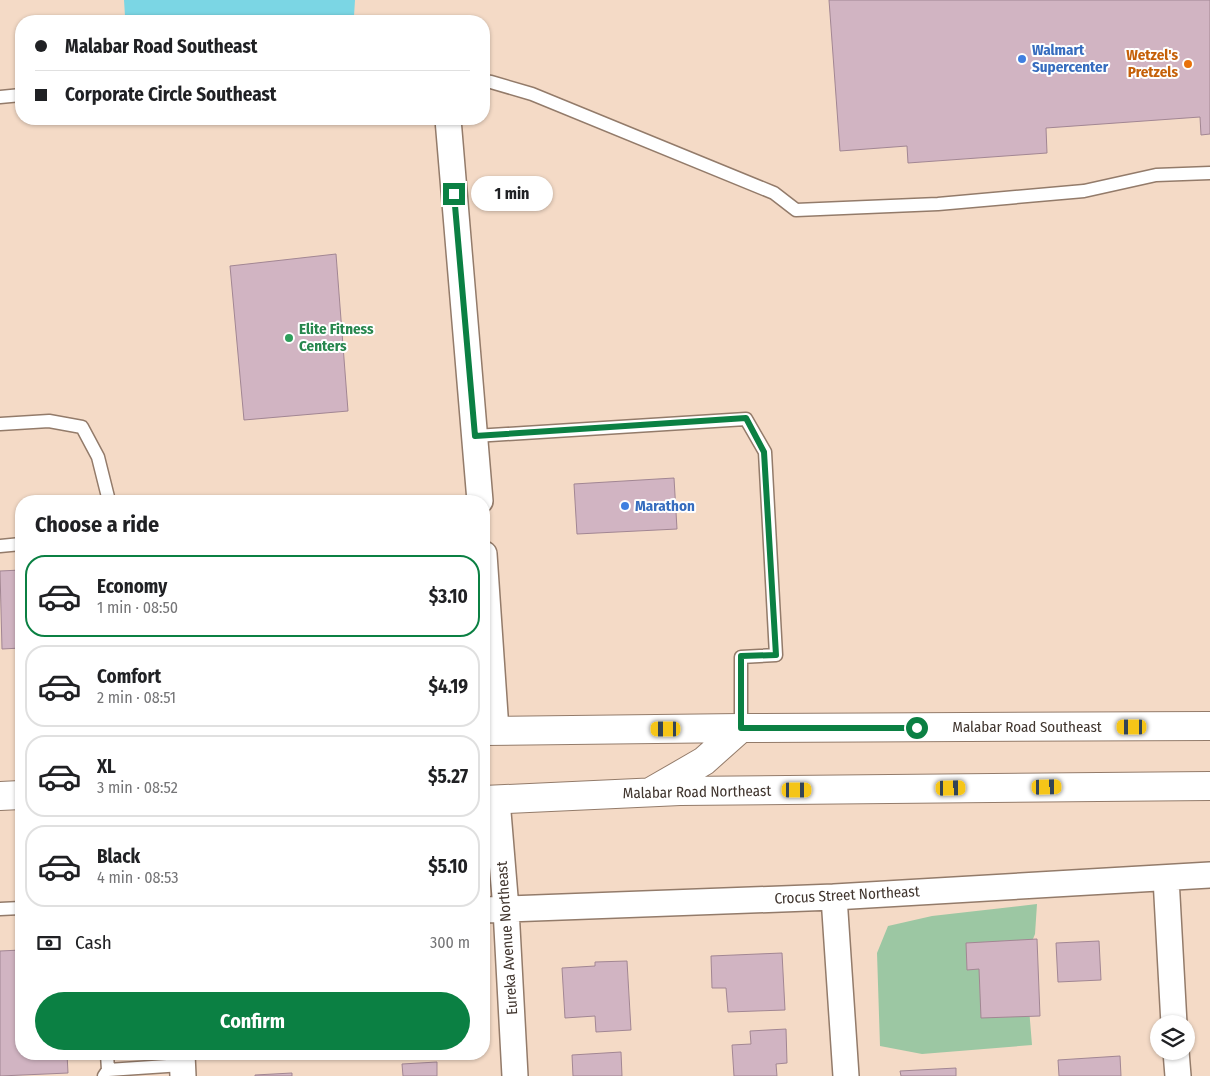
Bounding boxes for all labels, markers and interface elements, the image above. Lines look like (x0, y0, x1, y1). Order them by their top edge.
text: Malabar Road Southeast (65, 35, 257, 58)
place label: Walmart Supercenter (1032, 41, 1109, 76)
place label: Wetzel's Pretzels (1126, 46, 1178, 81)
marker: Walmart Supercenter (1016, 53, 1028, 65)
marker: Wetzel's Pretzels (1182, 58, 1194, 70)
text: Corporate Circle Southeast (65, 83, 277, 106)
callout: 1 min (472, 176, 554, 212)
route end (443, 183, 465, 205)
text: 1 min (495, 184, 529, 203)
place label: Elite Fitness Centers (299, 320, 374, 355)
marker: Elite Fitness Centers (283, 332, 295, 344)
place label: Marathon (635, 497, 695, 515)
marker: Marathon (619, 500, 631, 512)
text: Choose a ride (35, 511, 159, 538)
icon: car (37, 574, 82, 619)
text: Economy (97, 575, 167, 598)
text: $3.10 (429, 585, 468, 608)
text: 1 min · 08:50 (97, 598, 178, 617)
icon: car (37, 664, 82, 709)
text: Comfort (97, 665, 161, 688)
text: $4.19 (428, 675, 468, 698)
text: 2 min · 08:51 (97, 688, 176, 707)
route start (906, 717, 928, 739)
street label: Malabar Road Southeast (952, 718, 1102, 736)
car (1117, 720, 1147, 735)
car (651, 722, 681, 737)
icon: car (37, 754, 82, 799)
text: XL (97, 755, 116, 778)
text: $5.27 (428, 765, 468, 788)
text: 3 min · 08:52 (97, 778, 178, 797)
car (1031, 779, 1062, 795)
car (935, 780, 966, 796)
street label: Malabar Road Northeast (623, 782, 772, 802)
car (782, 783, 812, 798)
icon: car (37, 844, 82, 889)
text: Black (97, 845, 140, 868)
text: $5.10 (428, 855, 468, 878)
street label: Eureka Avenue Northeast (493, 860, 521, 1015)
text: 4 min · 08:53 (97, 868, 178, 887)
street label: Crocus Street Northeast (774, 882, 920, 908)
icon: cash (35, 929, 63, 957)
text: Cash (75, 931, 112, 954)
text: 300 m (430, 933, 470, 952)
button: Confirm (35, 992, 470, 1050)
map controls (1150, 1015, 1195, 1060)
button: layers (1150, 1015, 1195, 1060)

